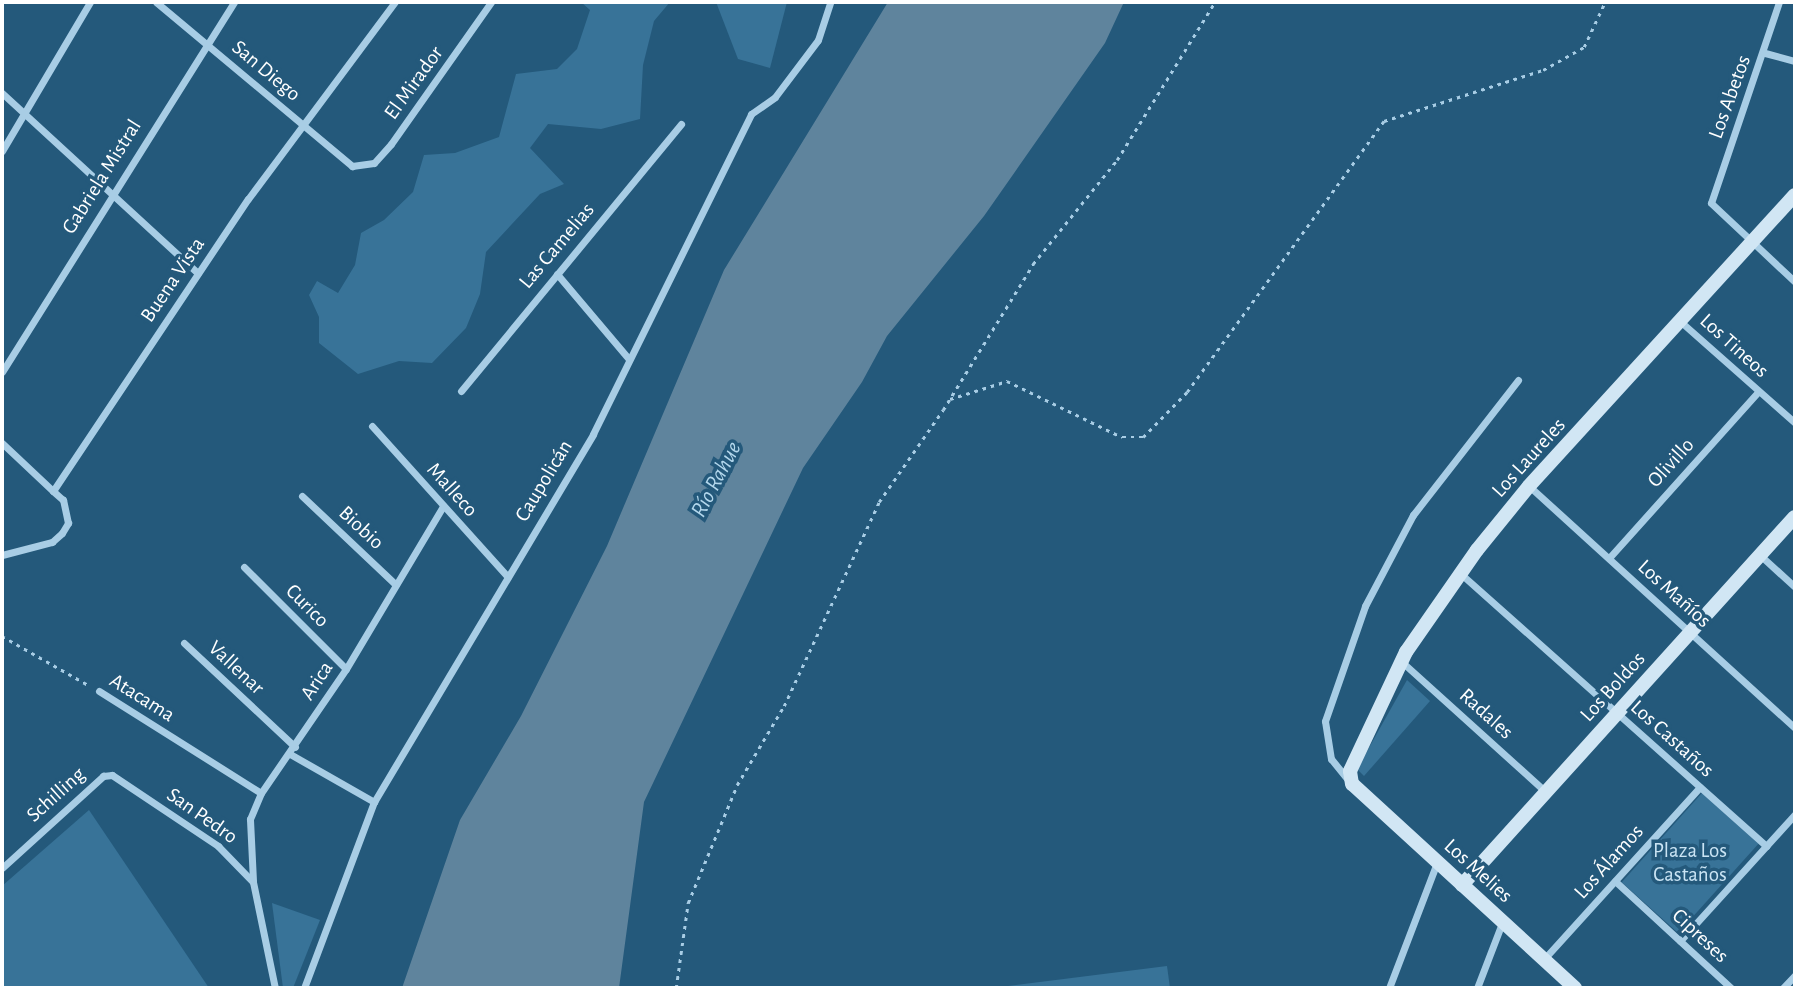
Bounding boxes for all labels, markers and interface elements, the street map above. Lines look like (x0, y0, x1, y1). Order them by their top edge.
street label: San Diego (227, 35, 305, 107)
street label: El Mirador (379, 41, 449, 125)
street label: Los Abetos (1703, 52, 1757, 142)
street label: Gabriela Mistral (57, 115, 147, 239)
street label: Las Camelias (514, 198, 600, 294)
street label: Buena Vista (136, 233, 210, 327)
street label: Los Tineos (1694, 309, 1774, 383)
street label: Los Laureles (1487, 413, 1571, 503)
street label: Olivillo (1642, 433, 1700, 493)
street label: Caupolicán (510, 436, 578, 526)
water label: Río Rahue (686, 437, 748, 523)
street label: Malleco (421, 458, 483, 522)
street label: Biobio (333, 501, 389, 555)
street label: Los Mañíos (1632, 555, 1716, 633)
street label: Curico (280, 579, 334, 633)
street label: Vallenar (203, 636, 269, 700)
street label: Los Boldos (1575, 647, 1651, 727)
street label: Arica (295, 657, 339, 705)
street label: Atacama (105, 668, 179, 728)
street label: Radales (1454, 683, 1518, 745)
street label: Los Castaños (1625, 695, 1719, 783)
street label: Schilling (22, 762, 90, 828)
street label: San Pedro (162, 782, 242, 850)
street label: Los Álamos (1569, 820, 1649, 904)
street label: Los Melies (1439, 834, 1517, 908)
park label: Plaza Los Castaños (1653, 838, 1727, 888)
street label: Cipreses (1666, 904, 1734, 968)

